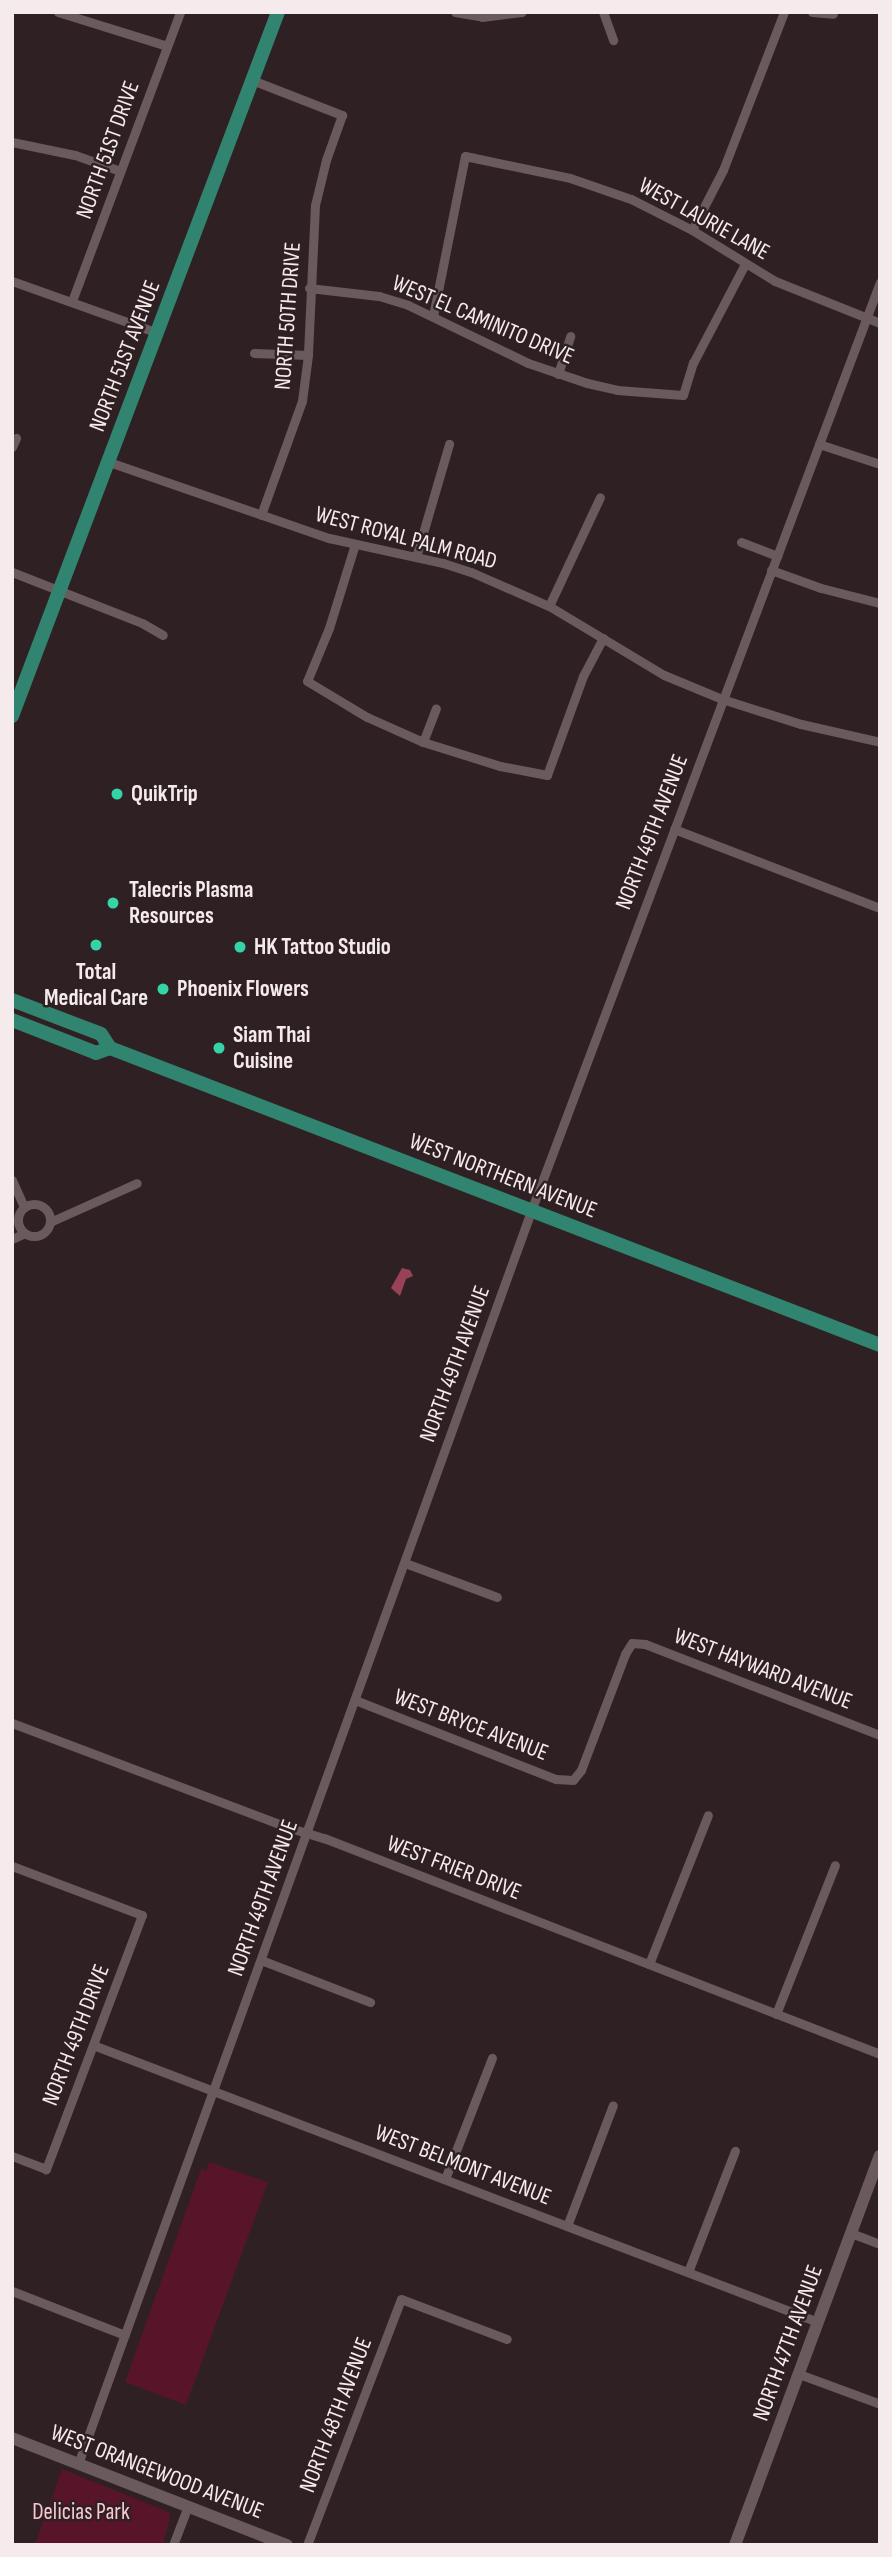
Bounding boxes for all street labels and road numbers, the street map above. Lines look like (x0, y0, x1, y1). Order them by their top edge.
street label: NORTH 51ST DRIVE (70, 77, 146, 223)
street label: WEST LAURIE LANE (634, 172, 774, 266)
street label: NORTH 50TH DRIVE (269, 241, 307, 391)
street label: WEST EL CAMINITO DRIVE (388, 269, 578, 371)
street label: NORTH 51ST AVENUE (84, 277, 166, 435)
street label: WEST ROYAL PALM ROAD (312, 500, 500, 576)
street label: NORTH 49TH AVENUE (610, 750, 694, 914)
street label: WEST NORTHERN AVENUE (405, 1128, 601, 1224)
street label: NORTH 49TH AVENUE (414, 1282, 496, 1446)
street label: WEST HAYWARD AVENUE (670, 1622, 856, 1716)
street label: WEST BRYCE AVENUE (390, 1683, 552, 1767)
street label: NORTH 49TH AVENUE (222, 1816, 304, 1980)
street label: WEST FRIER DRIVE (383, 1830, 525, 1906)
street label: NORTH 49TH DRIVE (36, 1961, 116, 2109)
street label: WEST BELMONT AVENUE (371, 2119, 555, 2211)
street label: NORTH 47TH AVENUE (747, 2261, 829, 2425)
street label: NORTH 48TH AVENUE (294, 2333, 378, 2497)
street label: WEST ORANGEWOOD AVENUE (47, 2419, 267, 2525)

